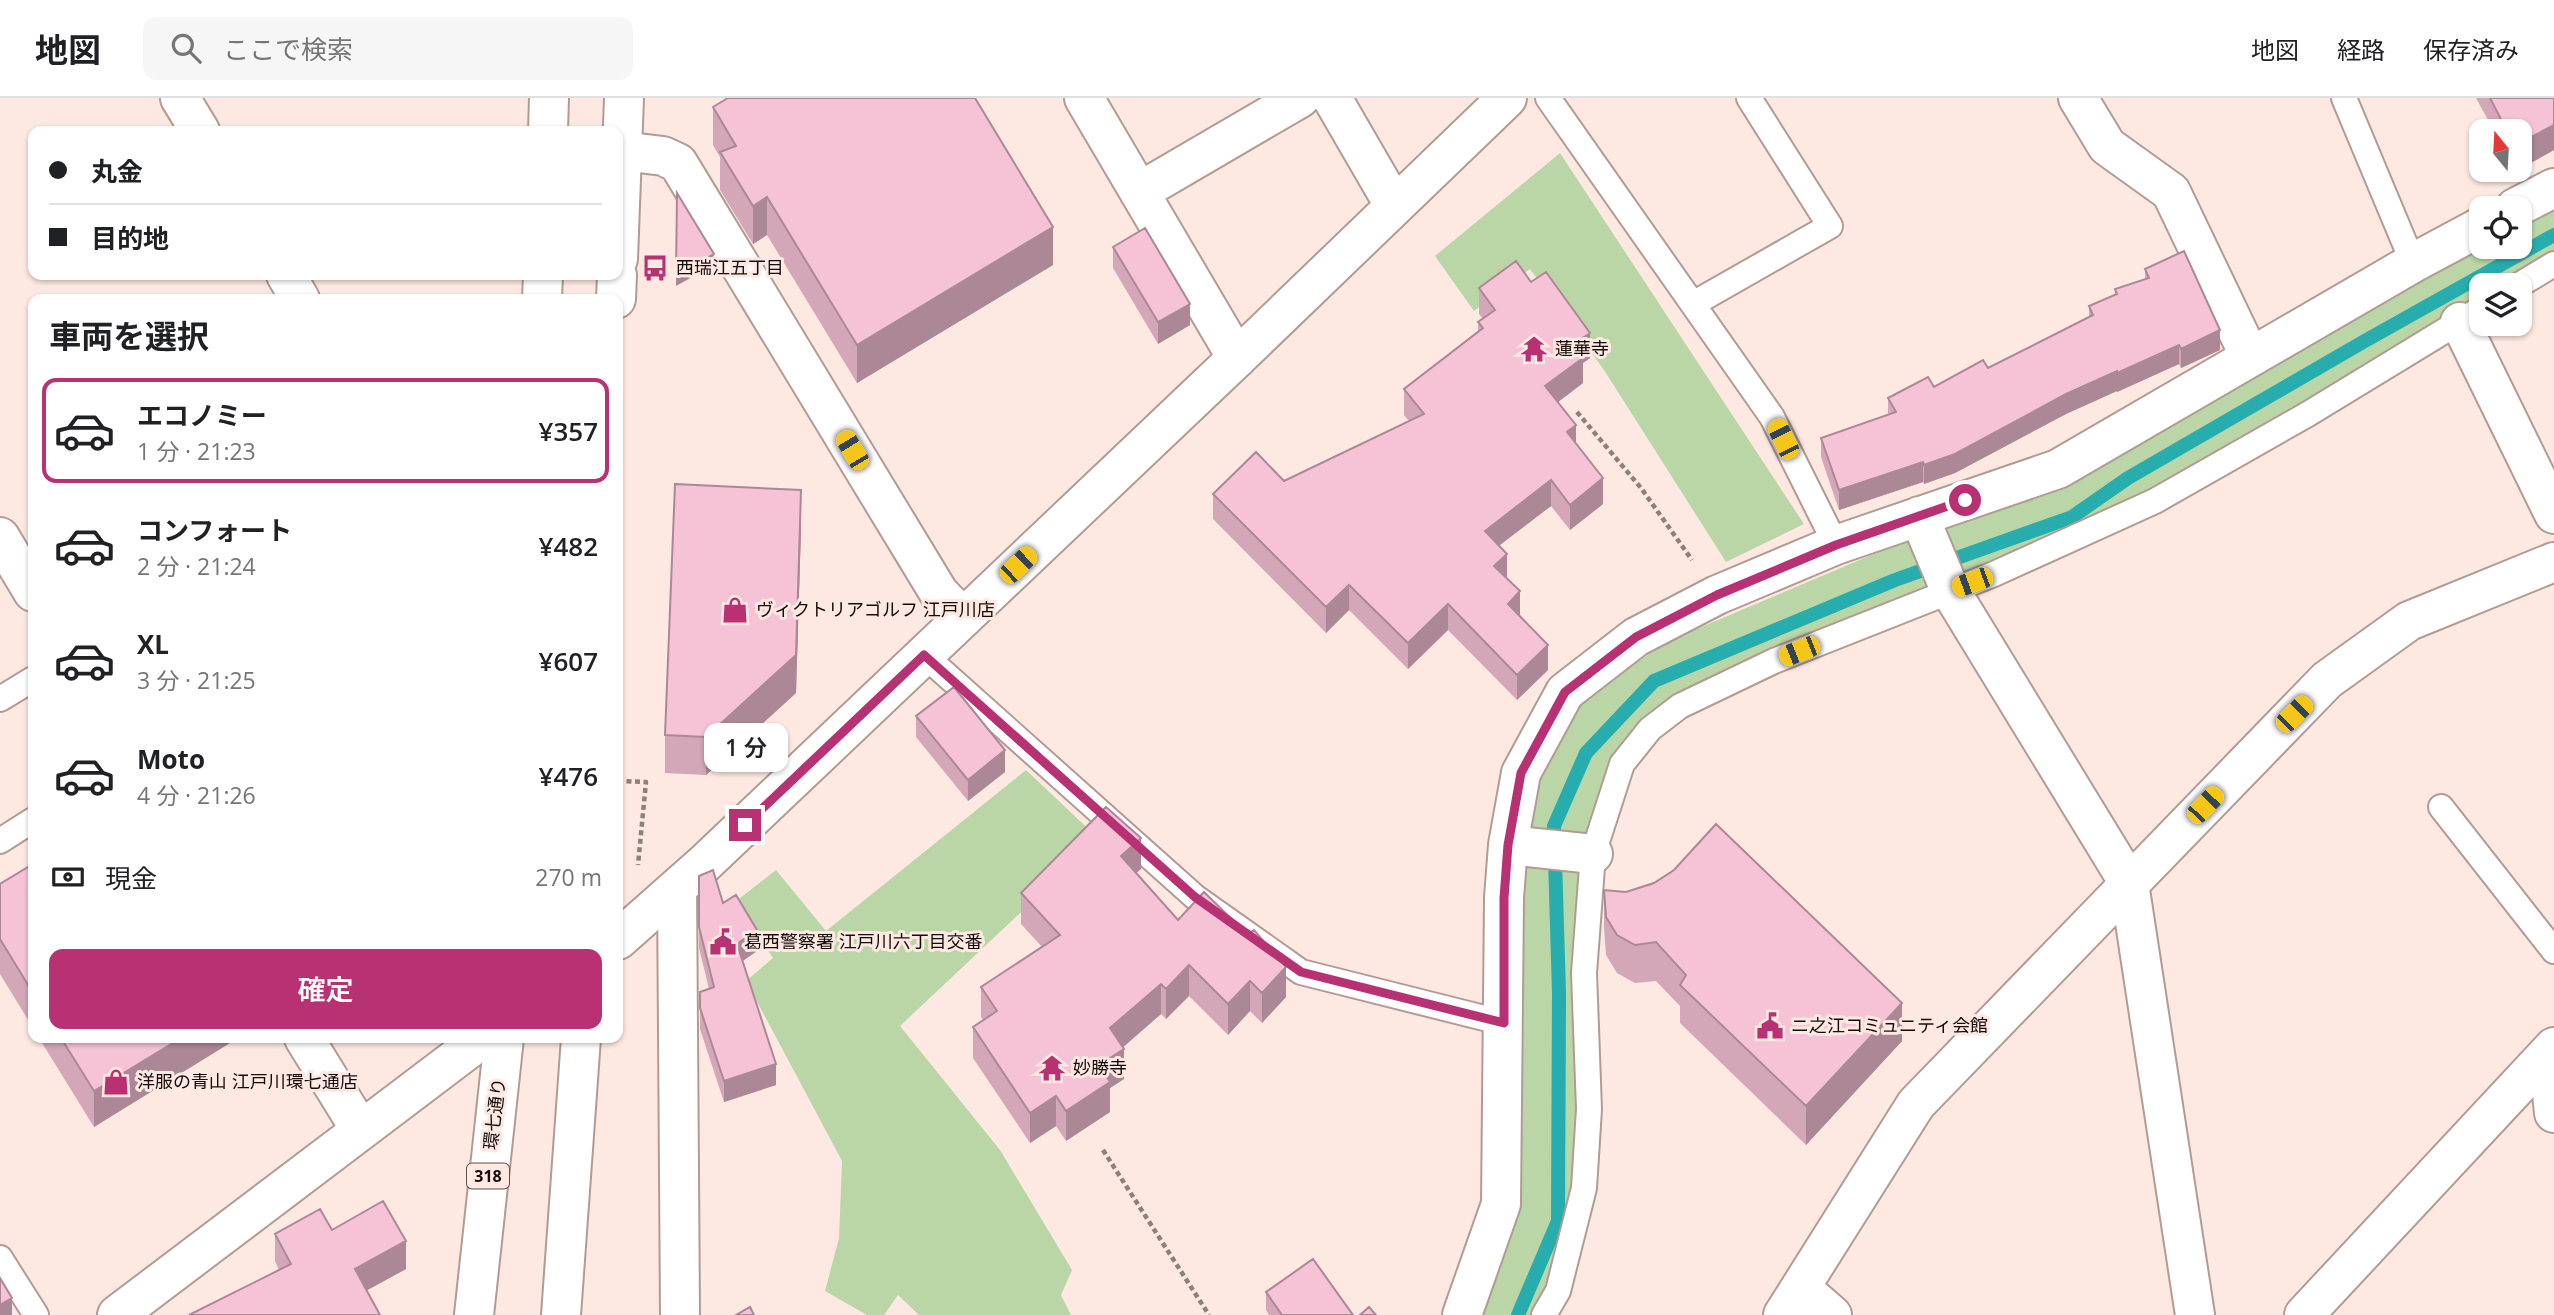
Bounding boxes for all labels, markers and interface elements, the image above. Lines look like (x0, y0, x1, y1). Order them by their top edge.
search box (143, 17, 633, 80)
text: 地図 (35, 27, 101, 72)
icon: search (167, 29, 205, 67)
text: ここで検索 (223, 31, 353, 67)
text: 地図 (2251, 33, 2299, 66)
text: 経路 (2337, 33, 2385, 66)
text: 保存済み (2423, 33, 2519, 66)
north arrow (2469, 119, 2532, 182)
map controls (2469, 119, 2532, 336)
text: 丸金 (91, 153, 143, 189)
button: locate (2469, 196, 2532, 259)
text: 目的地 (91, 220, 169, 256)
bus stop icon: 西瑞江五丁目 (640, 253, 670, 283)
place label: 西瑞江五丁目 (676, 255, 784, 279)
button: layers (2469, 273, 2532, 336)
text: 車両を選択 (49, 314, 209, 357)
temple icon: 蓮華寺 (1519, 334, 1549, 364)
place label: 蓮華寺 (1555, 336, 1609, 360)
text: エコノミー (137, 397, 267, 433)
icon: car (53, 399, 116, 462)
text: ¥357 (539, 413, 598, 449)
car (1765, 416, 1802, 462)
car (833, 427, 872, 473)
text: 1 分 · 21:23 (137, 435, 256, 467)
route start (1949, 484, 1981, 516)
text: コンフォート (137, 512, 292, 548)
icon: car (53, 514, 116, 577)
text: ¥482 (539, 528, 598, 564)
car (996, 543, 1041, 587)
text: 2 分 · 21:24 (137, 550, 256, 582)
car (1949, 565, 1996, 599)
shop icon: ヴィクトリアゴルフ 江戸川店 (720, 595, 750, 625)
place label: ヴィクトリアゴルフ 江戸川店 (756, 597, 995, 621)
text: XL (137, 626, 169, 662)
icon: car (53, 629, 116, 692)
car (1776, 633, 1823, 669)
text: ¥607 (539, 643, 598, 679)
text: 3 分 · 21:25 (137, 664, 256, 696)
car (2272, 692, 2317, 736)
callout: 1 分 (703, 724, 787, 772)
text: 1 分 (725, 731, 767, 763)
text: Moto (137, 741, 205, 777)
icon: car (53, 744, 116, 807)
text: ¥476 (539, 758, 598, 794)
text: 4 分 · 21:26 (137, 779, 256, 811)
car (2183, 783, 2228, 827)
route end (729, 809, 761, 841)
icon: cash (49, 858, 87, 896)
text: 現金 (105, 860, 157, 896)
text: 270 m (535, 861, 602, 893)
public building icon: 葛西警察署 江戸川六丁目交番 (708, 927, 738, 957)
place label: 葛西警察署 江戸川六丁目交番 (744, 929, 983, 953)
button: 確定 (49, 949, 602, 1029)
public building icon: ニ之江コミュニティ会館 (1755, 1011, 1785, 1041)
place label: ニ之江コミュニティ会館 (1791, 1013, 1988, 1037)
temple icon: 妙勝寺 (1037, 1053, 1067, 1083)
place label: 妙勝寺 (1073, 1055, 1127, 1079)
shop icon: 洋服の青山 江戸川環七通店 (101, 1067, 131, 1097)
place label: 洋服の青山 江戸川環七通店 (137, 1069, 358, 1093)
street label: 環七通り (478, 1077, 510, 1151)
road number: 318 (467, 1164, 509, 1188)

